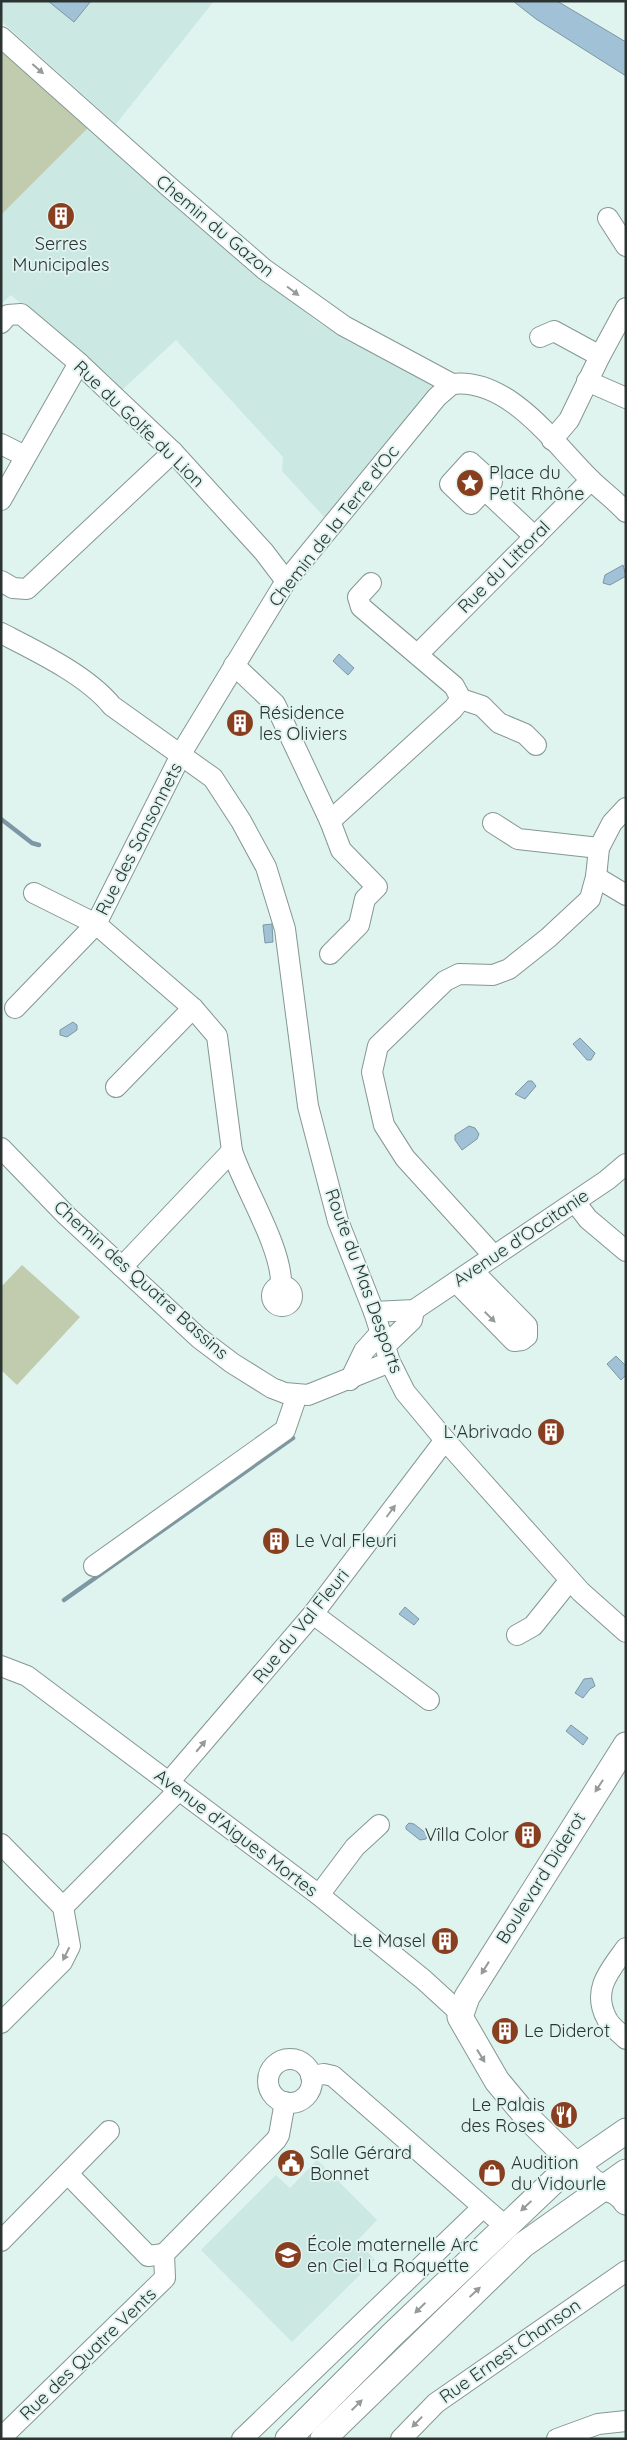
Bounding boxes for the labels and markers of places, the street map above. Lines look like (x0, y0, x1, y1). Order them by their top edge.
building icon: Serres Municipales (46, 201, 76, 231)
place label: Serres Municipales (13, 232, 109, 276)
place label: Place du Petit Rhône (489, 461, 584, 505)
place icon: Place du Petit Rhône (455, 468, 485, 498)
place label: Résidence les Oliviers (259, 701, 347, 745)
building icon: Résidence les Oliviers (225, 708, 255, 738)
building icon: L'Abrivado (536, 1417, 566, 1447)
place label: L'Abrivado (443, 1420, 532, 1443)
building icon: Le Val Fleuri (261, 1526, 291, 1556)
place label: Le Val Fleuri (295, 1529, 397, 1552)
building icon: Vîlla Color (513, 1820, 543, 1850)
place label: Vîlla Color (425, 1823, 509, 1846)
building icon: Le Masel (430, 1926, 460, 1956)
place label: Le Masel (353, 1929, 426, 1952)
building icon: Le Diderot (490, 2016, 520, 2046)
place label: Le Diderot (524, 2019, 610, 2042)
place label: Le Palais des Roses (461, 2093, 545, 2137)
restaurant icon: Le Palais des Roses (549, 2100, 579, 2130)
place label: Salle Gérard Bonnet (310, 2141, 412, 2185)
public building icon: Salle Gérard Bonnet (276, 2148, 306, 2178)
place label: Audition du Vidourle (511, 2151, 606, 2195)
shop icon: Audition du Vidourle (477, 2158, 507, 2188)
place label: École maternelle Arc en Ciel La Roquette (307, 2233, 478, 2277)
school or university icon: École maternelle Arc en Ciel La Roquette (273, 2240, 303, 2270)

